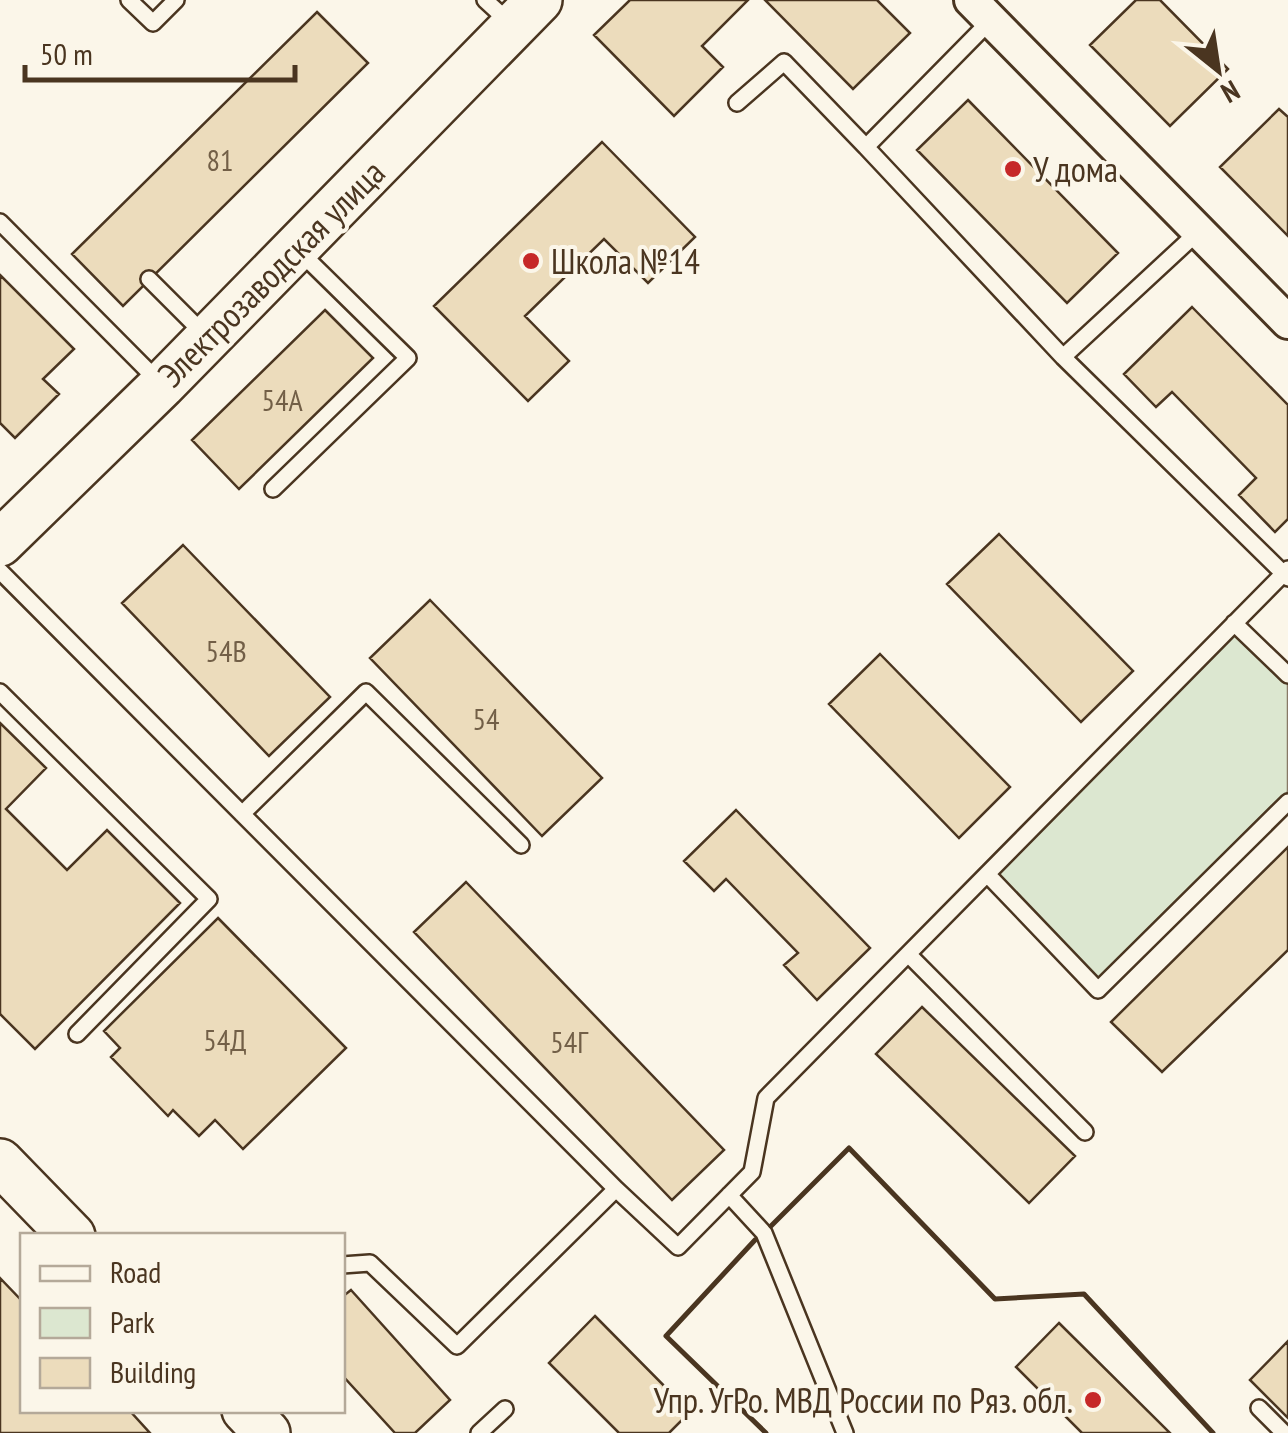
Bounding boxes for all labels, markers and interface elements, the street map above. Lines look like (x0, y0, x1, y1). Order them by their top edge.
scale bar (25, 20, 295, 82)
north arrow (1168, 20, 1268, 120)
text: 50 m (40, 34, 93, 73)
text: N (1215, 72, 1247, 112)
house number: 81 (207, 140, 234, 179)
place label: У дома (1033, 146, 1118, 192)
street label: Электрозаводская улица (148, 150, 394, 396)
marker: У дома (1002, 158, 1024, 180)
place label: Школа №14 (551, 238, 700, 284)
marker: Школа №14 (520, 250, 542, 272)
house number: 54А (261, 380, 303, 419)
house number: 54В (205, 631, 247, 670)
house number: 54 (473, 699, 500, 738)
house number: 54Д (203, 1020, 247, 1059)
house number: 54Г (550, 1022, 589, 1061)
legend (20, 1233, 345, 1413)
text: Road (110, 1252, 161, 1291)
text: Park (110, 1302, 155, 1341)
text: Building (110, 1352, 196, 1391)
place label: Упр. УгРо. МВД России по Ряз. обл. (654, 1377, 1073, 1423)
marker: Упр. УгРо. МВД России по Ряз. обл. (1082, 1389, 1104, 1411)

